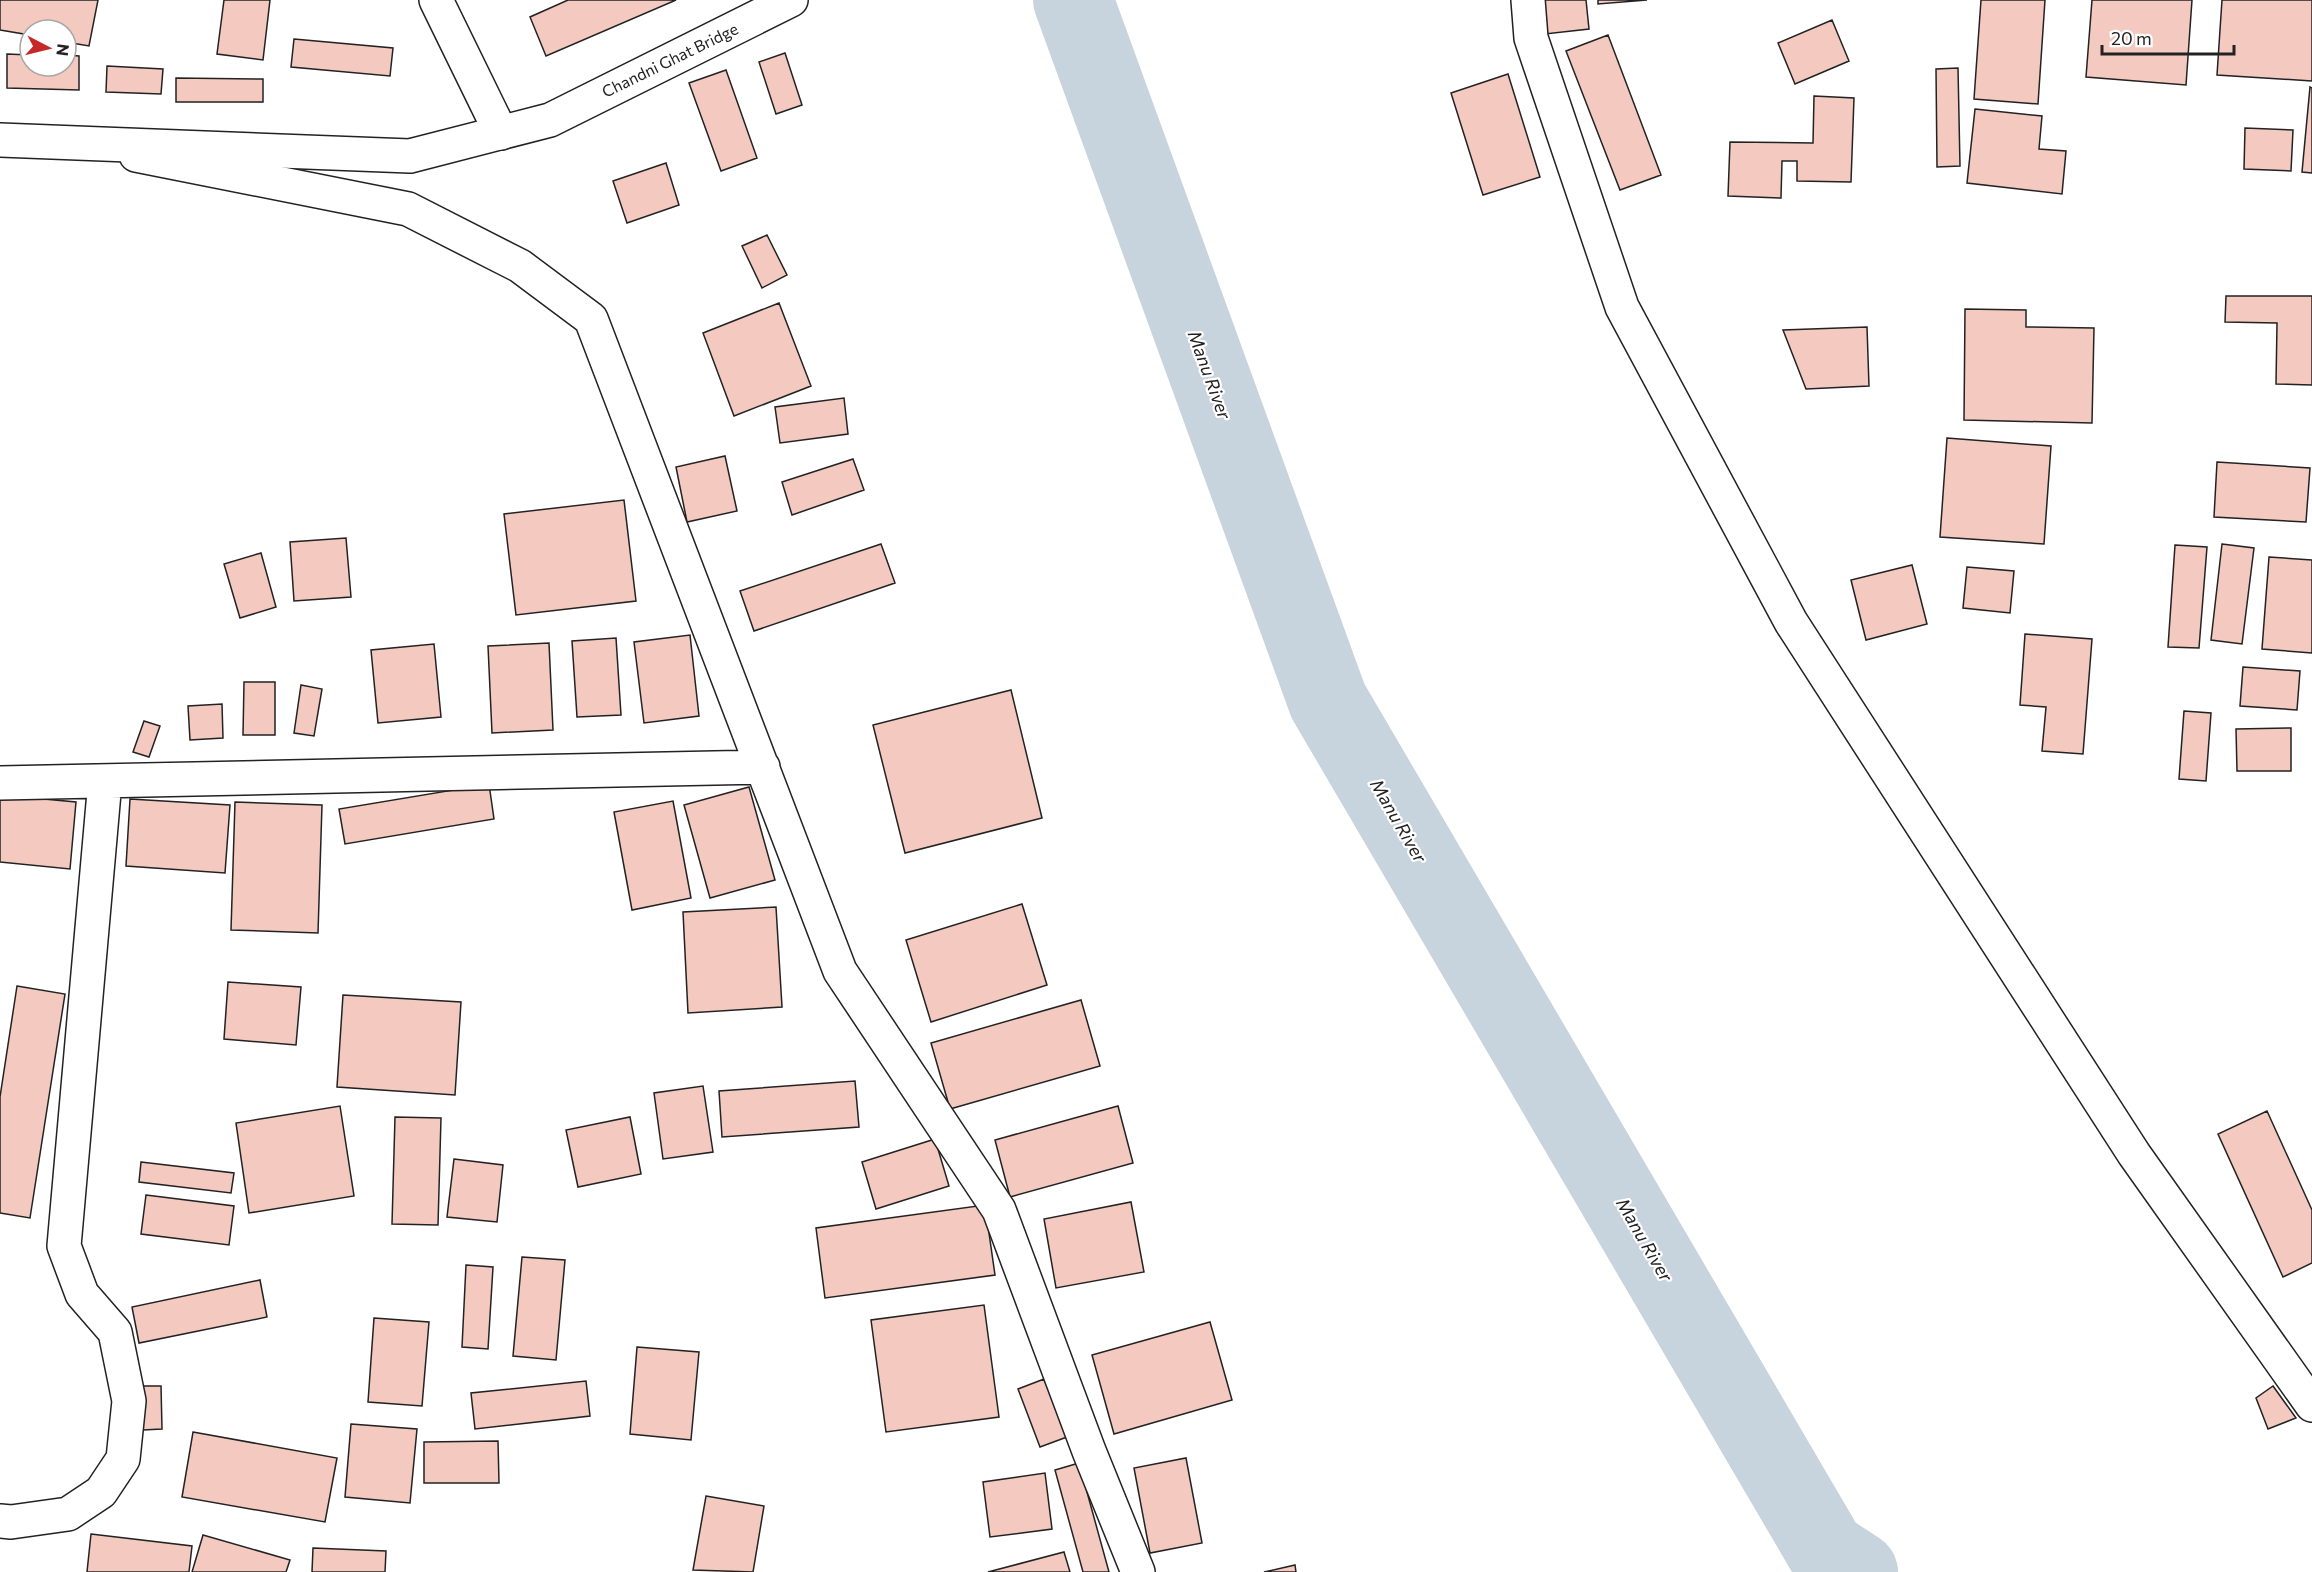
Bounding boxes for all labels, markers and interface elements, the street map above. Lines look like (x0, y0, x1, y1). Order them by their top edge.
north arrow (18, 18, 78, 78)
street label: Chandni Ghat Bridge (599, 18, 741, 101)
scale bar (2102, 18, 2234, 56)
text: 20 m (2111, 27, 2152, 49)
text: N (53, 43, 74, 57)
water label: Manu River (1184, 327, 1236, 423)
water label: Manu River (1366, 775, 1432, 867)
water label: Manu River (1612, 1194, 1678, 1286)

